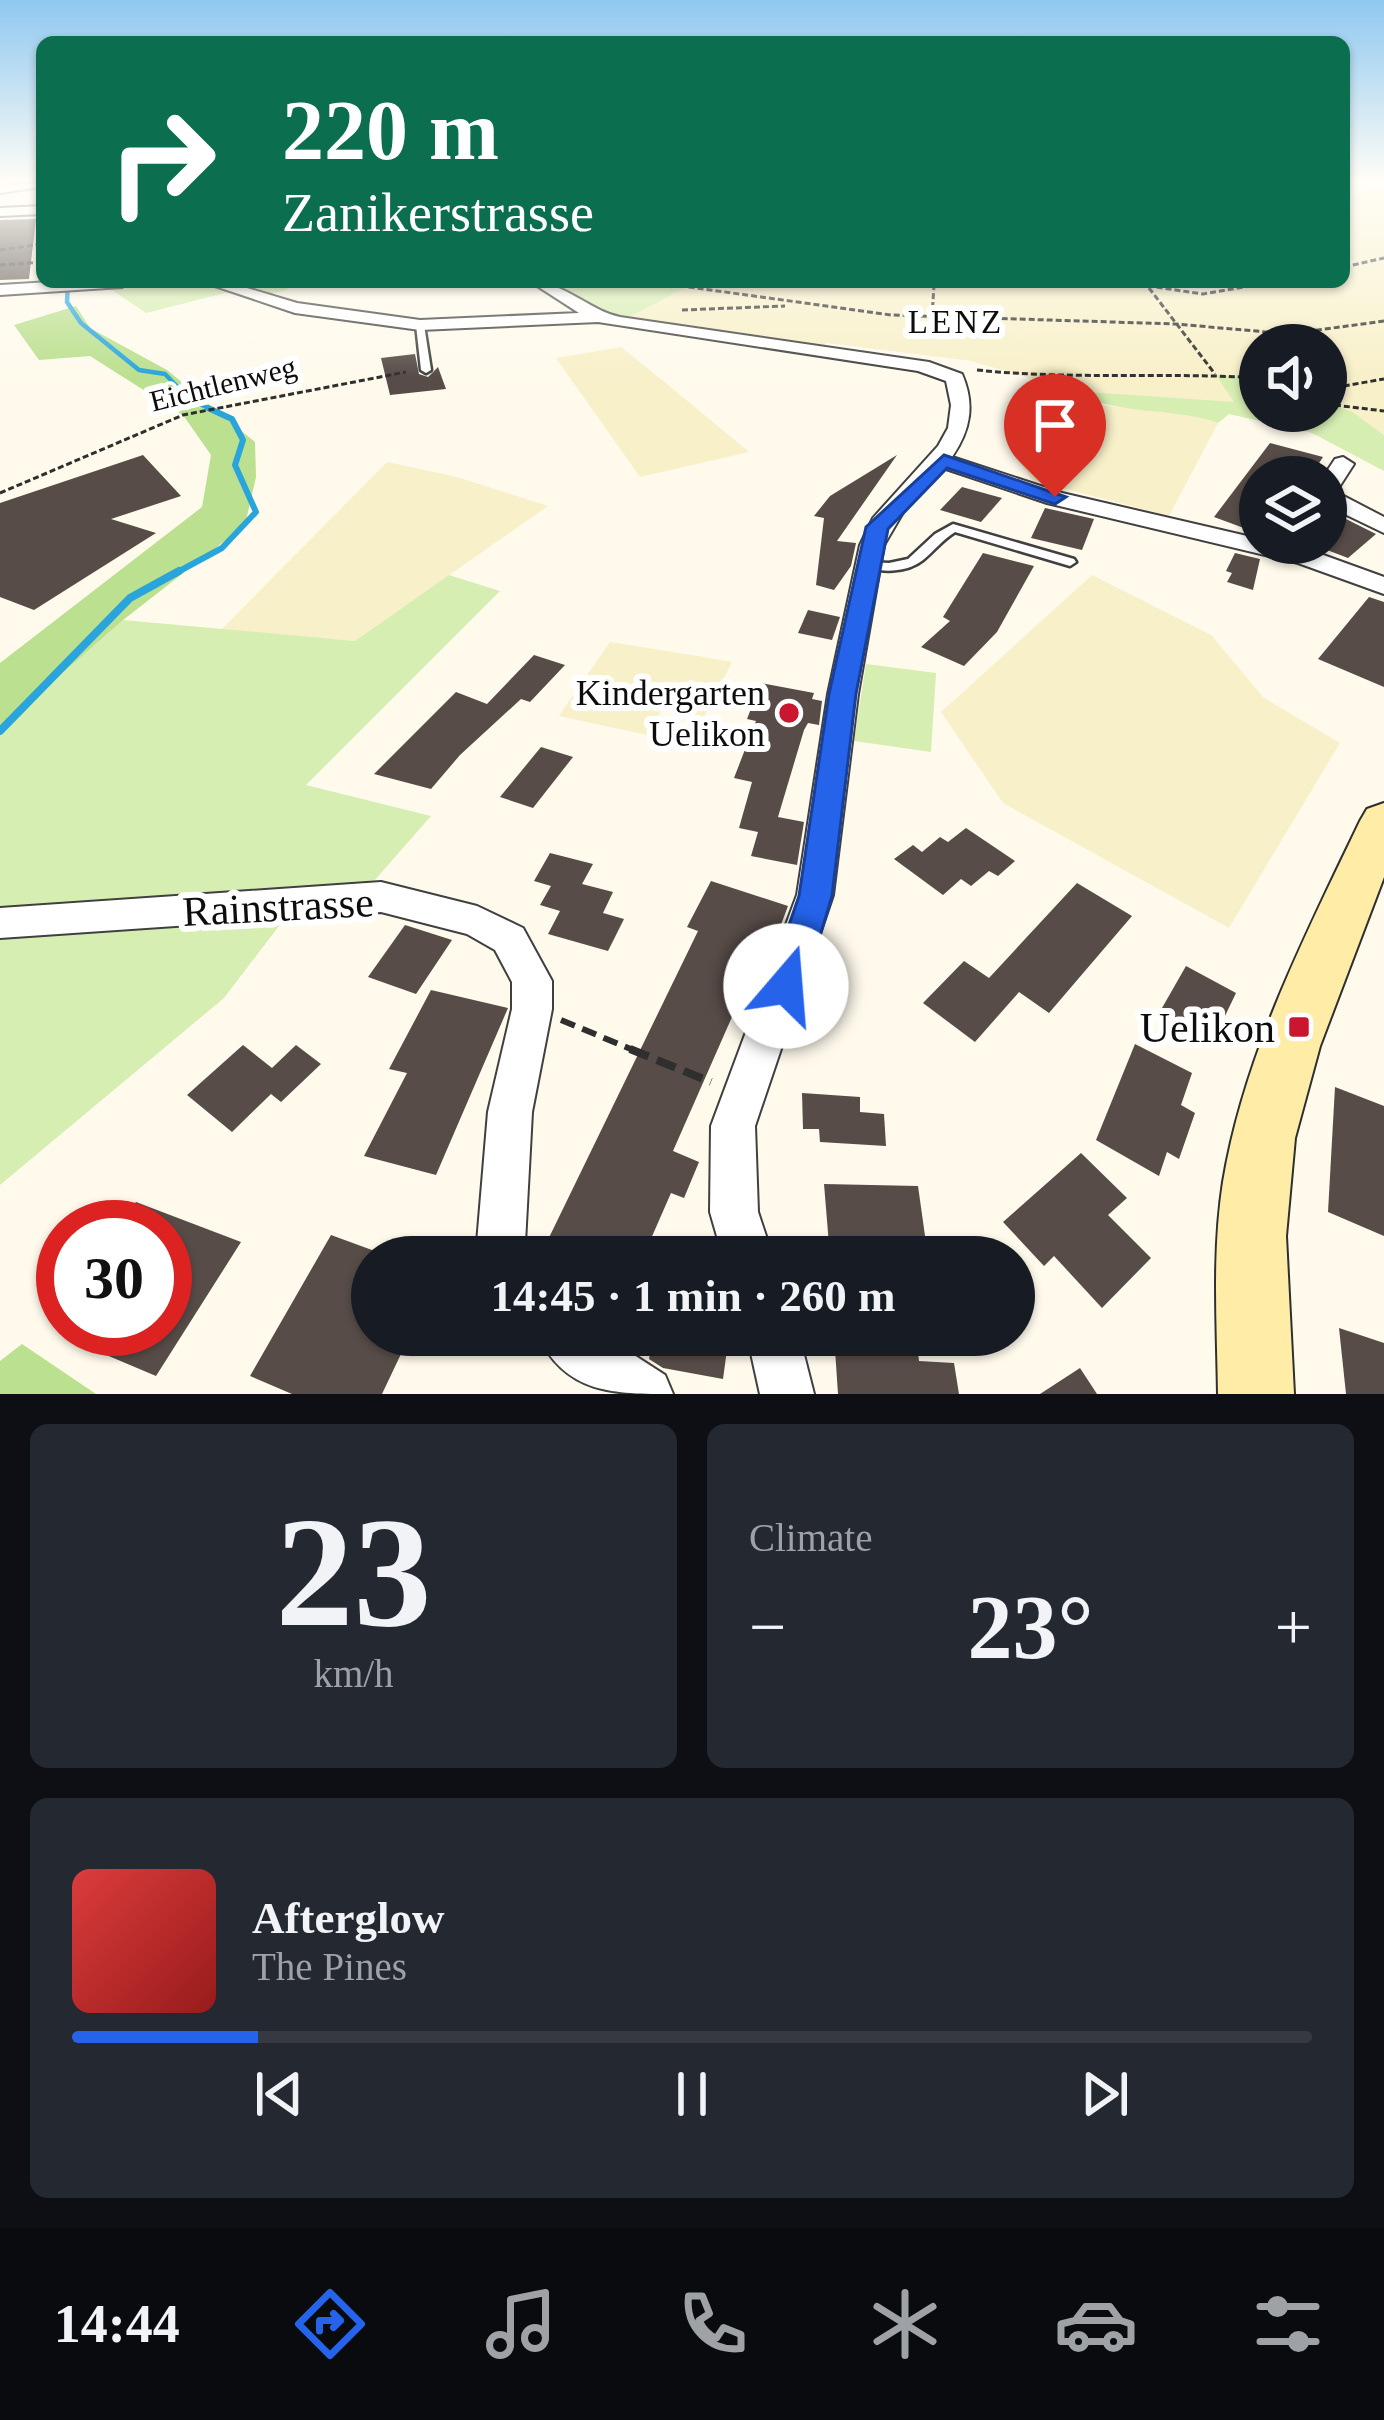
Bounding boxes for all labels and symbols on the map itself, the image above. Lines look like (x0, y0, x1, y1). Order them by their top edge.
district label: LENZ (908, 304, 1004, 340)
street label: Eichtlenweg (146, 349, 300, 418)
pin (1004, 374, 1106, 497)
place label: Kindergarten Uelikon (576, 673, 765, 754)
marker: Kindergarten Uelikon (776, 700, 802, 726)
street label: Rainstrasse (181, 879, 375, 935)
position arrow (723, 923, 849, 1049)
place label: Uelikon (1140, 1005, 1275, 1051)
marker: Uelikon (1286, 1014, 1312, 1040)
speed limit sign: 30 (36, 1200, 192, 1356)

